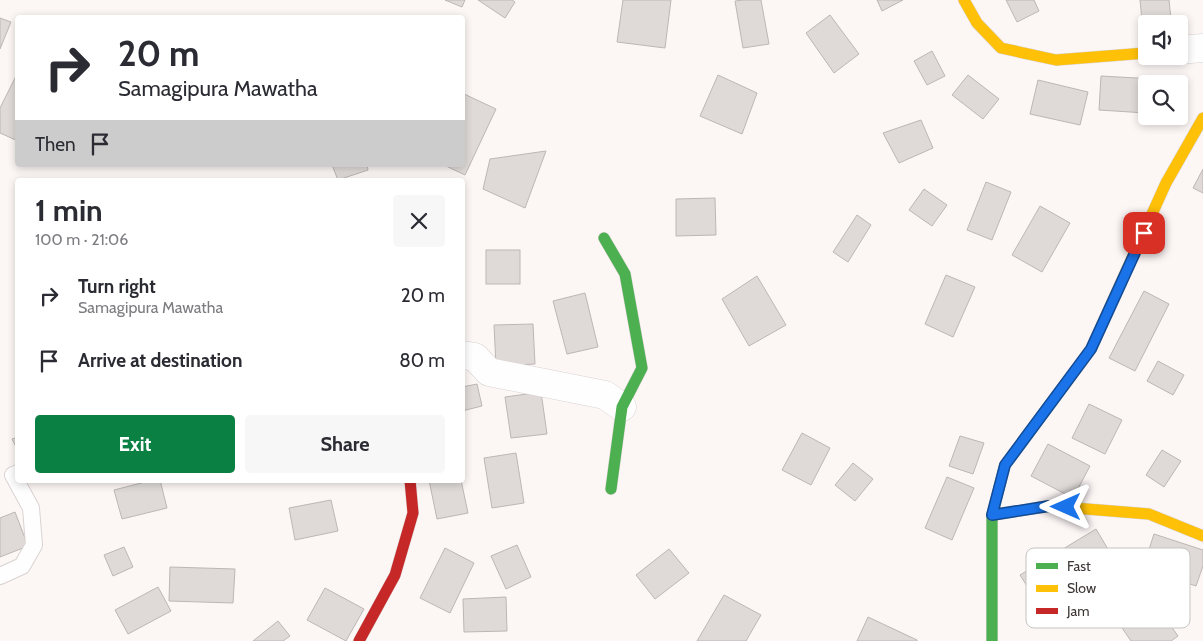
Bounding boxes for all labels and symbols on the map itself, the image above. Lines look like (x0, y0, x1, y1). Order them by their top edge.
pin (1123, 212, 1165, 254)
position arrow (1039, 480, 1091, 532)
legend (1026, 548, 1190, 628)
text: Fast (1067, 557, 1091, 575)
text: Slow (1067, 579, 1096, 597)
text: Jam (1066, 602, 1089, 620)

